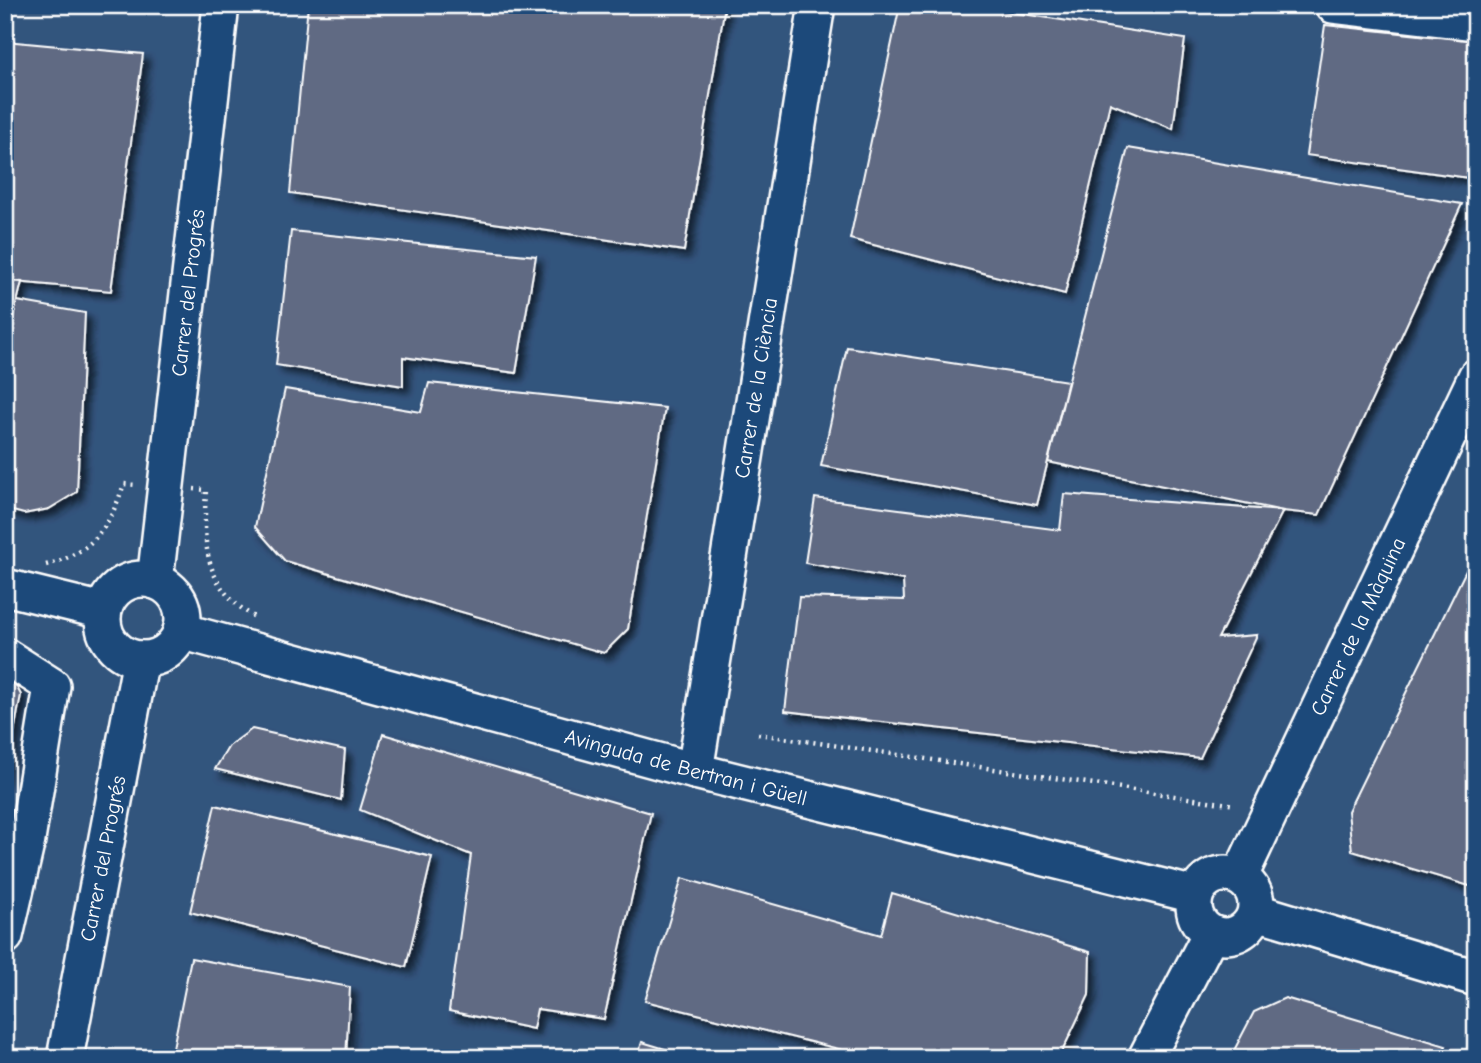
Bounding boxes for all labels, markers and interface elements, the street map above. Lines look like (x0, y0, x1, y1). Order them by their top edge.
street label: Carrer del Progrés (167, 208, 210, 378)
street label: Carrer de la Ciència (730, 296, 782, 480)
street label: Carrer de la Màquina (1306, 534, 1410, 719)
street label: Avinguda de Bertran i Güell (562, 724, 810, 810)
street label: Carrer del Progrés (75, 774, 131, 943)

